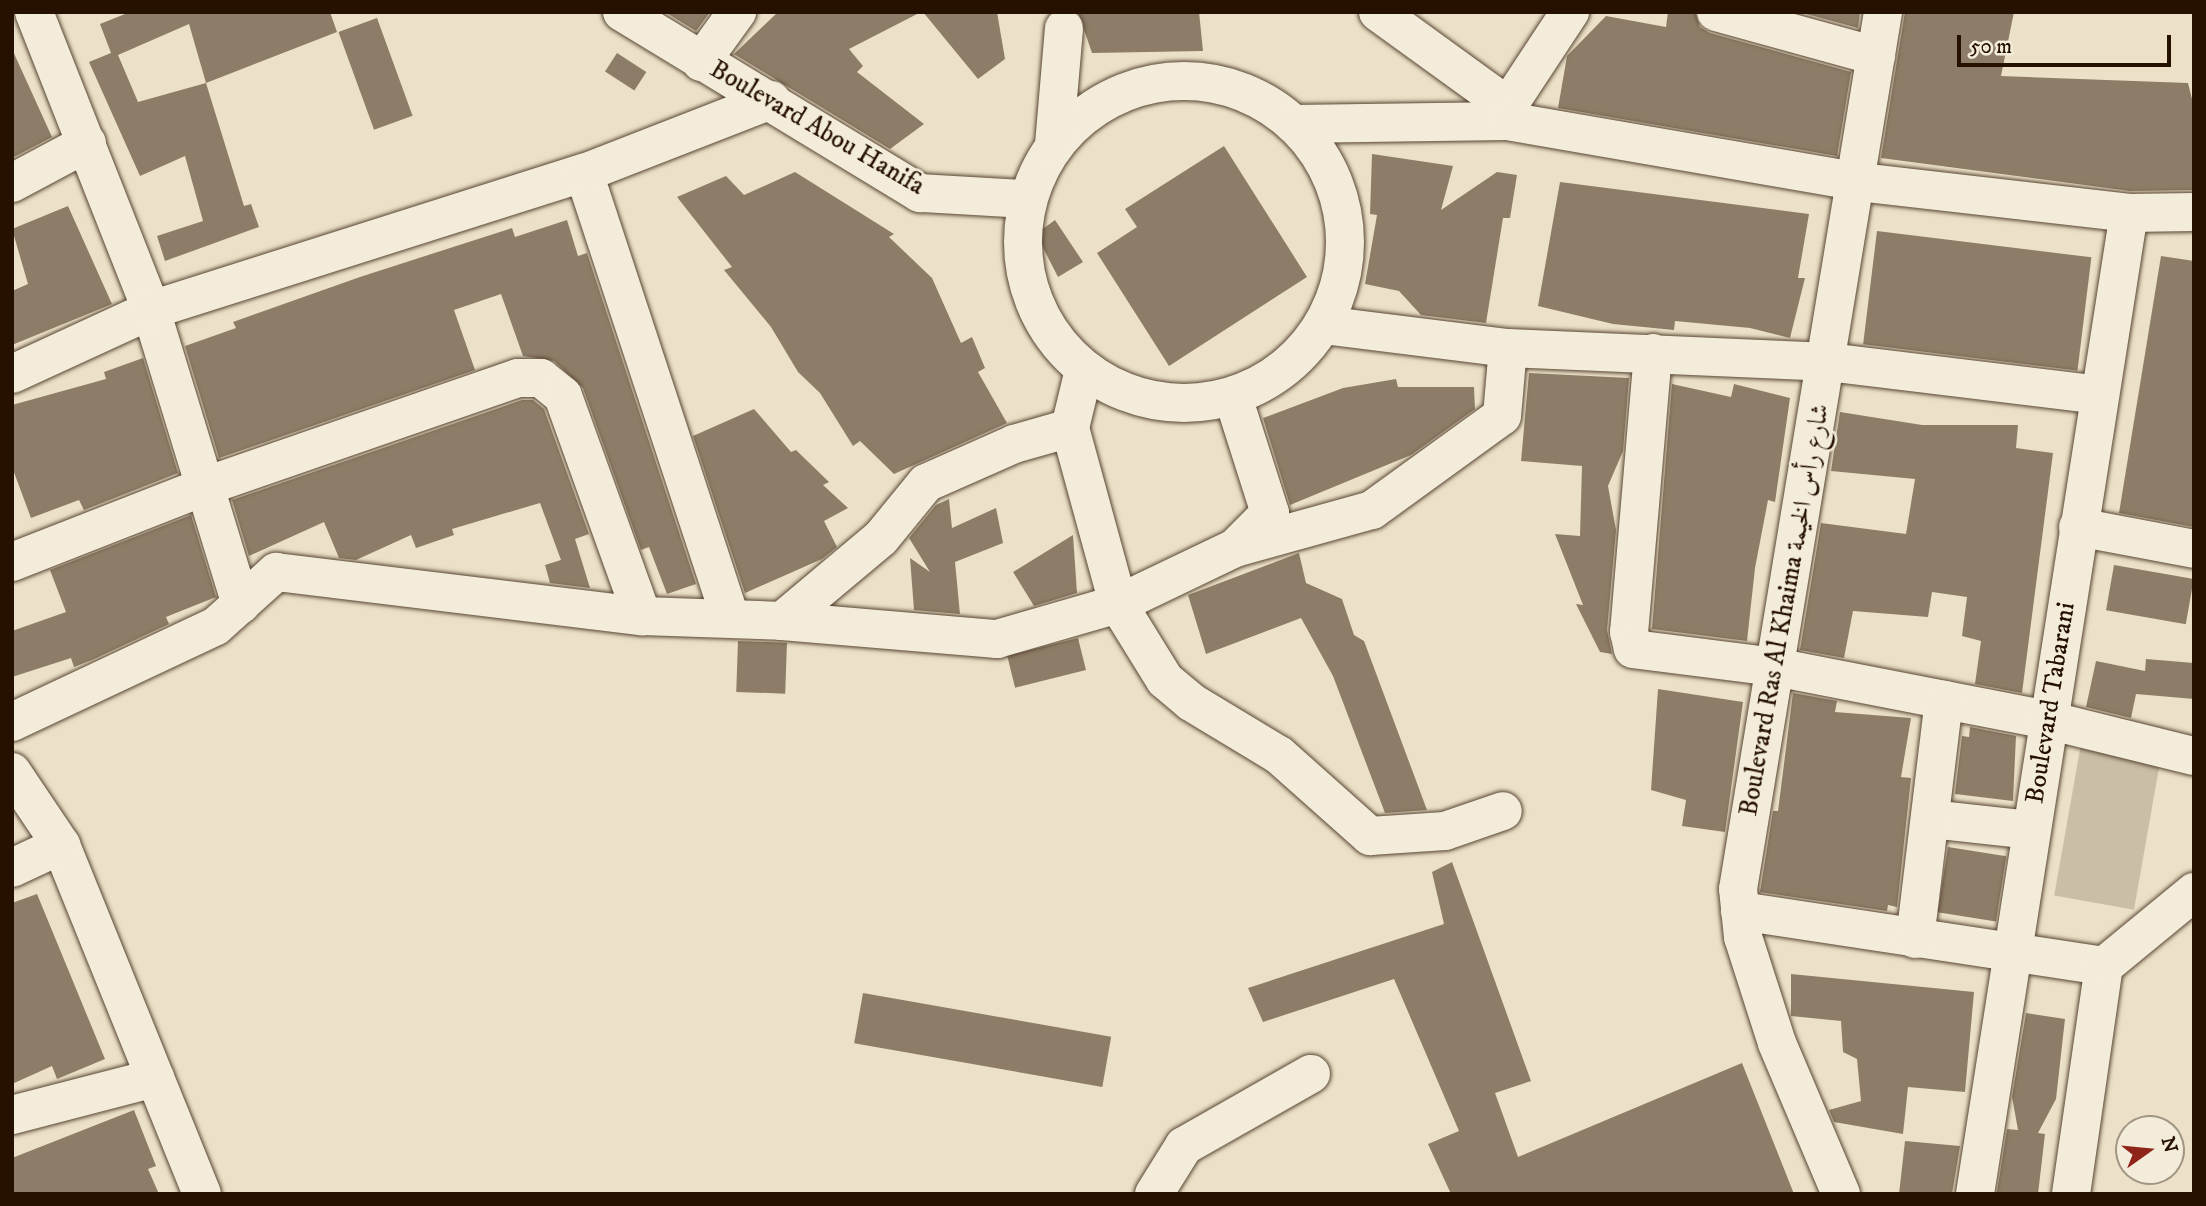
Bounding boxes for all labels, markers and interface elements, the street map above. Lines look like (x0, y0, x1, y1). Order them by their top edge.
scale bar (1961, 21, 2174, 65)
text: 50 m (1970, 34, 2012, 60)
street label: Boulevard Abou Hanifa (704, 54, 930, 202)
street label: Boulevard Ras Al Khaima شارع رأس الخيمة (1733, 402, 1837, 818)
street label: Boulevard Tabarani (2020, 600, 2082, 806)
north arrow (2115, 1115, 2185, 1185)
text: N (2156, 1134, 2182, 1155)

